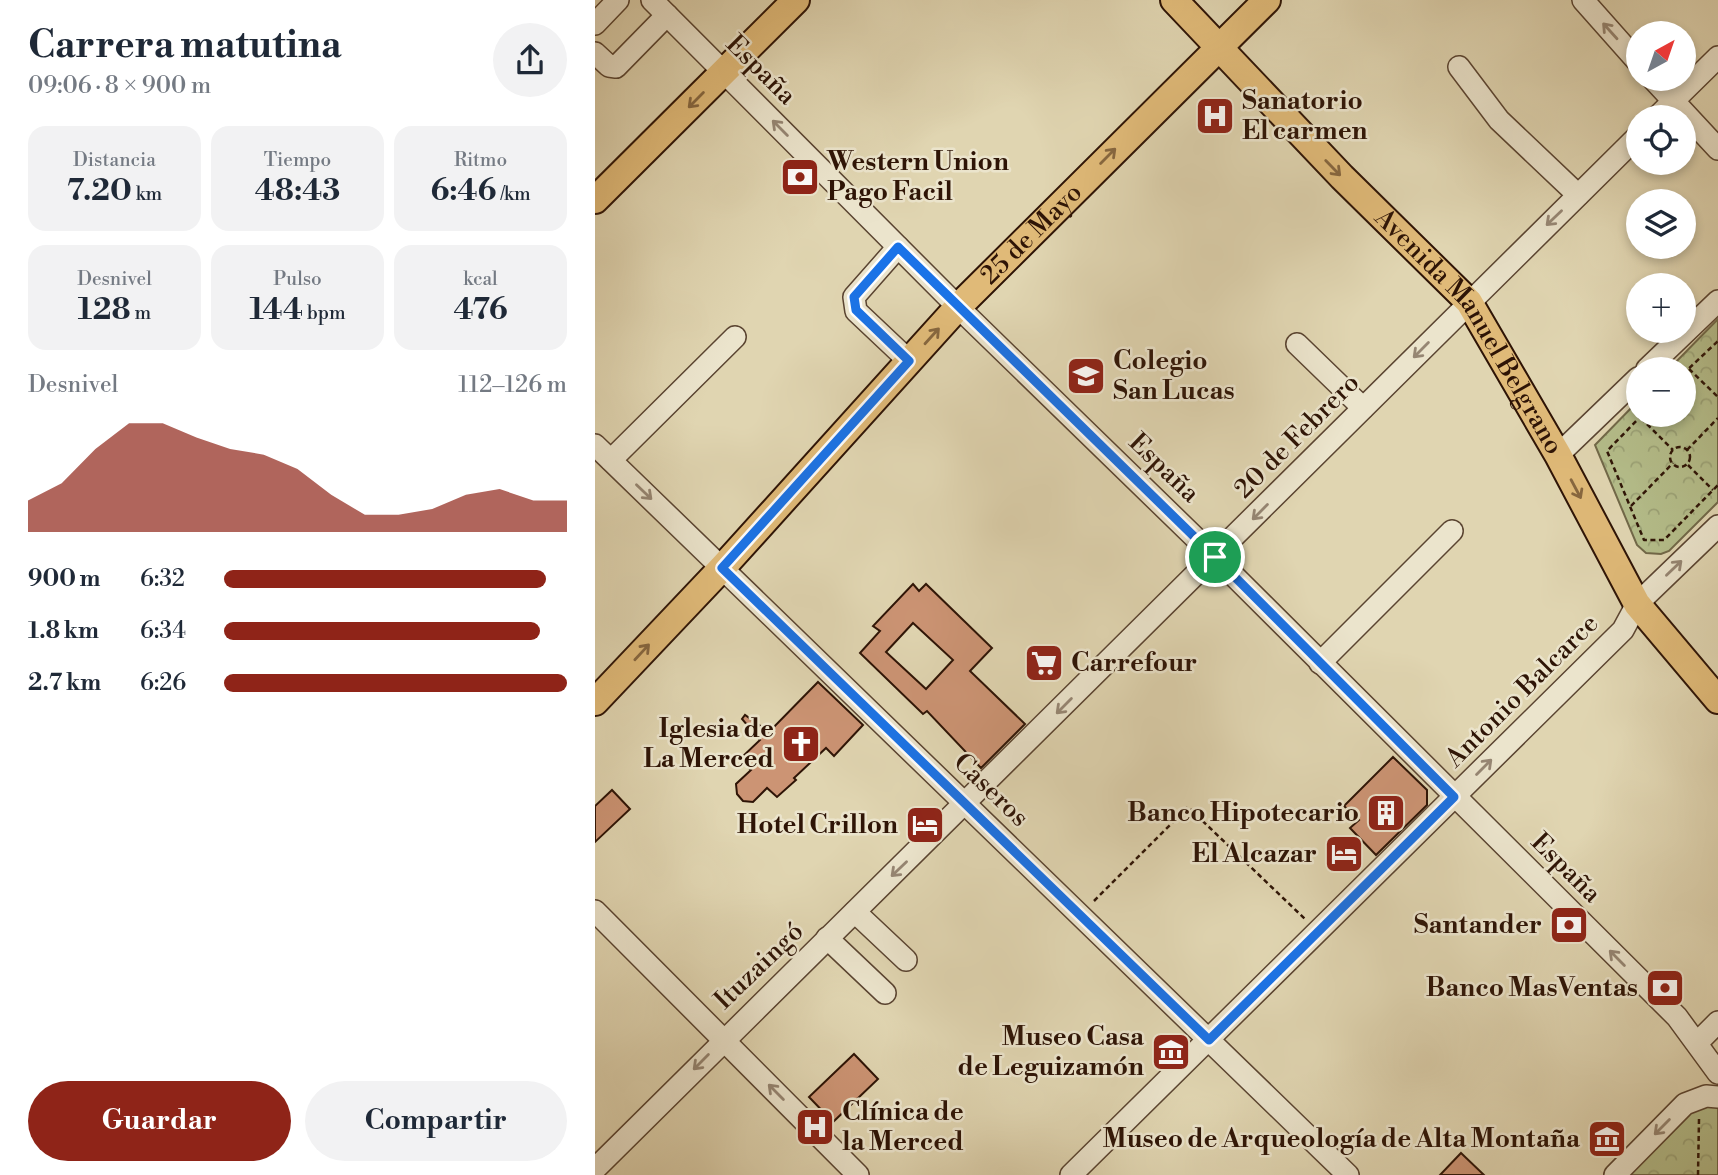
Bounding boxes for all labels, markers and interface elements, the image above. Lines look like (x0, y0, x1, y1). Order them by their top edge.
north arrow (1626, 21, 1696, 91)
map controls (1626, 21, 1696, 427)
text: Carrera matutina (28, 22, 342, 69)
one-way arrow (1602, 22, 1618, 40)
button: share (493, 23, 567, 97)
street label: España (719, 28, 803, 112)
text: 09:06 · 8 × 900 m (28, 72, 211, 100)
place label: Sanatorio El carmen (1242, 85, 1368, 147)
one-way arrow (687, 91, 704, 108)
hospital icon: Sanatorio El carmen (1194, 95, 1236, 137)
button: locate (1626, 105, 1696, 175)
one-way arrow (771, 119, 788, 136)
place label: Western Union Pago Facil (826, 146, 1009, 208)
one-way arrow (1099, 147, 1116, 164)
text: Distancia (73, 148, 156, 172)
text: Tiempo (264, 148, 331, 172)
text: Ritmo (454, 148, 507, 172)
bank icon: Western Union Pago Facil (779, 156, 821, 198)
one-way arrow (1324, 159, 1341, 176)
text: 7.20 (67, 172, 132, 210)
text: 48:43 (255, 172, 340, 210)
text: 6:46 (430, 172, 497, 210)
street label: 25 de Mayo (974, 177, 1089, 291)
text: km (132, 182, 162, 206)
text: /km (497, 182, 531, 206)
button: layers (1626, 189, 1696, 259)
street label: Avenida Manuel Belgrano (1367, 201, 1570, 460)
one-way arrow (1546, 210, 1563, 227)
text: Desnivel (77, 267, 152, 291)
text: Pulso (273, 267, 322, 291)
text: kcal (463, 267, 498, 291)
button: + (1626, 273, 1696, 343)
text: 128 (78, 291, 131, 329)
text: 144 (249, 291, 303, 329)
text: 476 (453, 291, 508, 329)
text: m (131, 301, 151, 325)
text: bpm (303, 301, 346, 325)
one-way arrow (923, 328, 940, 345)
one-way arrow (1413, 342, 1430, 359)
place label: Colegio San Lucas (1113, 345, 1235, 407)
school or university icon: Colegio San Lucas (1065, 355, 1107, 397)
button: − (1626, 357, 1696, 427)
street label: 20 de Febrero (1228, 367, 1366, 505)
text: Desnivel (28, 371, 118, 399)
text: 112–126 m (458, 371, 567, 399)
street label: España (1122, 427, 1207, 510)
one-way arrow (1570, 478, 1583, 499)
one-way arrow (635, 484, 652, 501)
one-way arrow (1252, 503, 1269, 520)
pin (1185, 527, 1245, 587)
icon: arrive (1196, 538, 1234, 576)
one-way arrow (1665, 559, 1682, 576)
text: 900 m (28, 565, 101, 593)
text: 6:32 (140, 565, 185, 593)
street label: Antonio Balcarce (1438, 608, 1605, 775)
text: 1.8 km (28, 617, 99, 645)
text: 6:34 (140, 617, 186, 645)
supermarket icon: Carrefour (1023, 642, 1065, 684)
one-way arrow (633, 644, 650, 661)
place label: Carrefour (1071, 647, 1197, 679)
text: 2.7 km (28, 669, 101, 697)
text: 6:26 (140, 669, 186, 697)
one-way arrow (1056, 698, 1073, 715)
place label: Iglesia de La Merced (643, 713, 774, 775)
church icon: Iglesia de La Merced (780, 723, 822, 765)
street label: Caseros (947, 746, 1035, 834)
one-way arrow (1476, 759, 1493, 776)
building icon: Banco Hipotecario (1365, 792, 1407, 834)
place label: Banco Hipotecario (1127, 797, 1359, 829)
hotel icon: Hotel Crillon (904, 804, 946, 846)
place label: Hotel Crillon (737, 809, 898, 841)
street label: España (1524, 826, 1608, 910)
hotel icon: El Alcazar (1323, 833, 1365, 875)
place label: El Alcazar (1192, 838, 1317, 870)
one-way arrow (890, 860, 907, 877)
bank icon: Santander (1548, 904, 1590, 946)
place label: Santander (1414, 909, 1542, 941)
street label: Ituzaingó (708, 916, 810, 1016)
one-way arrow (1608, 950, 1625, 967)
bank icon: Banco MasVentas (1644, 967, 1686, 1009)
place label: Banco MasVentas (1426, 972, 1638, 1004)
place label: Museo Casa de Leguizamón (958, 1021, 1145, 1083)
museum icon: Museo Casa de Leguizamón (1150, 1031, 1192, 1073)
one-way arrow (693, 1054, 710, 1071)
button: Guardar (28, 1081, 291, 1161)
button: Compartir (305, 1081, 567, 1161)
one-way arrow (768, 1083, 785, 1100)
place label: Clínica de la Merced (842, 1096, 964, 1158)
hospital icon: Clínica de la Merced (794, 1106, 836, 1148)
museum icon: Museo de Arqueología de Alta Montaña (1586, 1118, 1628, 1160)
one-way arrow (1654, 1119, 1671, 1136)
place label: Museo de Arqueología de Alta Montaña (1103, 1123, 1581, 1155)

